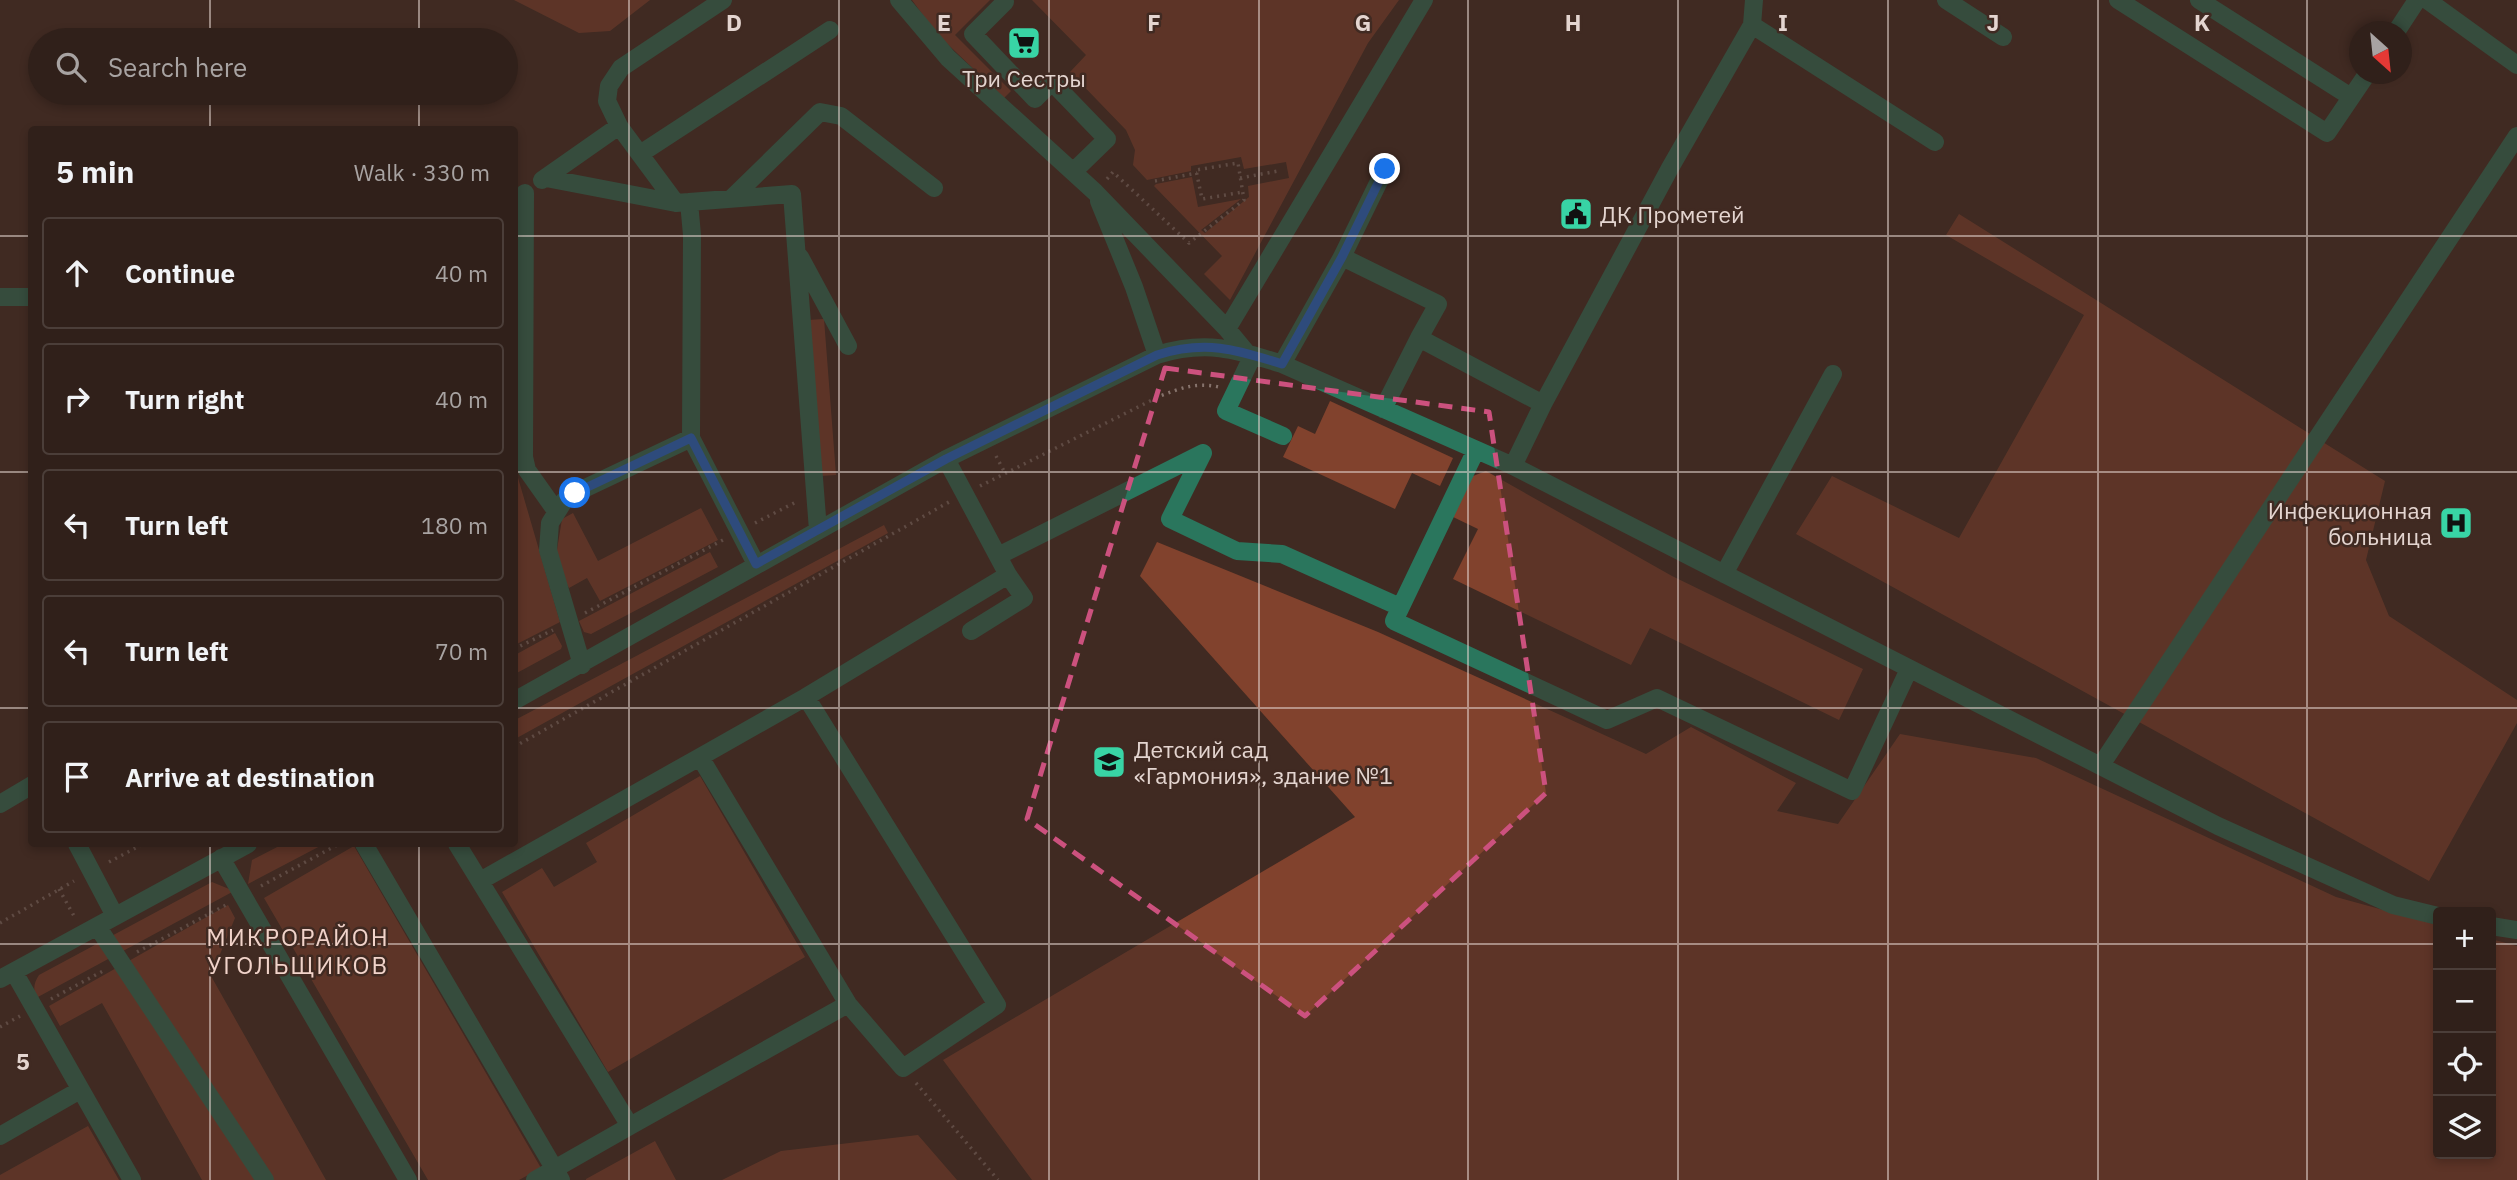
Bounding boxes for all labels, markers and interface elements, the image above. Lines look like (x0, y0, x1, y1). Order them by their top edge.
text: D (726, 7, 742, 37)
text: E (937, 7, 951, 37)
text: F (1147, 7, 1161, 37)
text: G (1355, 7, 1371, 37)
text: H (1565, 7, 1581, 37)
text: I (1778, 7, 1788, 37)
text: J (1987, 7, 1999, 37)
text: K (2194, 7, 2210, 37)
north arrow (2349, 21, 2412, 84)
supermarket icon: Три Сестры (1005, 24, 1043, 62)
search box (28, 28, 518, 105)
icon: search (52, 48, 90, 86)
text: Search here (108, 50, 247, 84)
place label: Три Сестры (962, 63, 1086, 93)
text: 5 min (56, 152, 134, 191)
route end (1369, 153, 1400, 184)
text: Walk · 330 m (354, 157, 490, 187)
public building icon: ДК Прометей (1557, 195, 1595, 233)
place label: ДК Прометей (1600, 199, 1745, 229)
icon: ahead (58, 254, 96, 292)
text: Continue (125, 256, 235, 290)
text: 40 m (435, 258, 488, 288)
icon: right (58, 380, 96, 418)
text: Turn right (125, 382, 244, 416)
text: 40 m (435, 384, 488, 414)
route start (559, 477, 590, 508)
place label: Инфекционная больница (2268, 495, 2432, 551)
hospital icon: Инфекционная больница (2437, 504, 2475, 542)
icon: left (58, 506, 96, 544)
text: Turn left (125, 508, 228, 542)
text: 180 m (421, 510, 488, 540)
icon: left (58, 632, 96, 670)
text: Turn left (125, 634, 228, 668)
text: 70 m (435, 636, 488, 666)
place label: Детский сад «Гармония», здание №1 (1134, 734, 1393, 790)
school or university icon: Детский сад «Гармония», здание №1 (1090, 743, 1128, 781)
icon: arrive (58, 758, 96, 796)
text: Arrive at destination (125, 760, 375, 794)
map controls (2433, 907, 2496, 1159)
button: + (2433, 907, 2496, 970)
district label: МИКРОРАЙОН УГОЛЬЩИКОВ (206, 921, 390, 981)
button: − (2433, 970, 2496, 1033)
button: locate (2433, 1033, 2496, 1096)
text: 5 (16, 1046, 30, 1076)
button: layers (2433, 1096, 2496, 1159)

